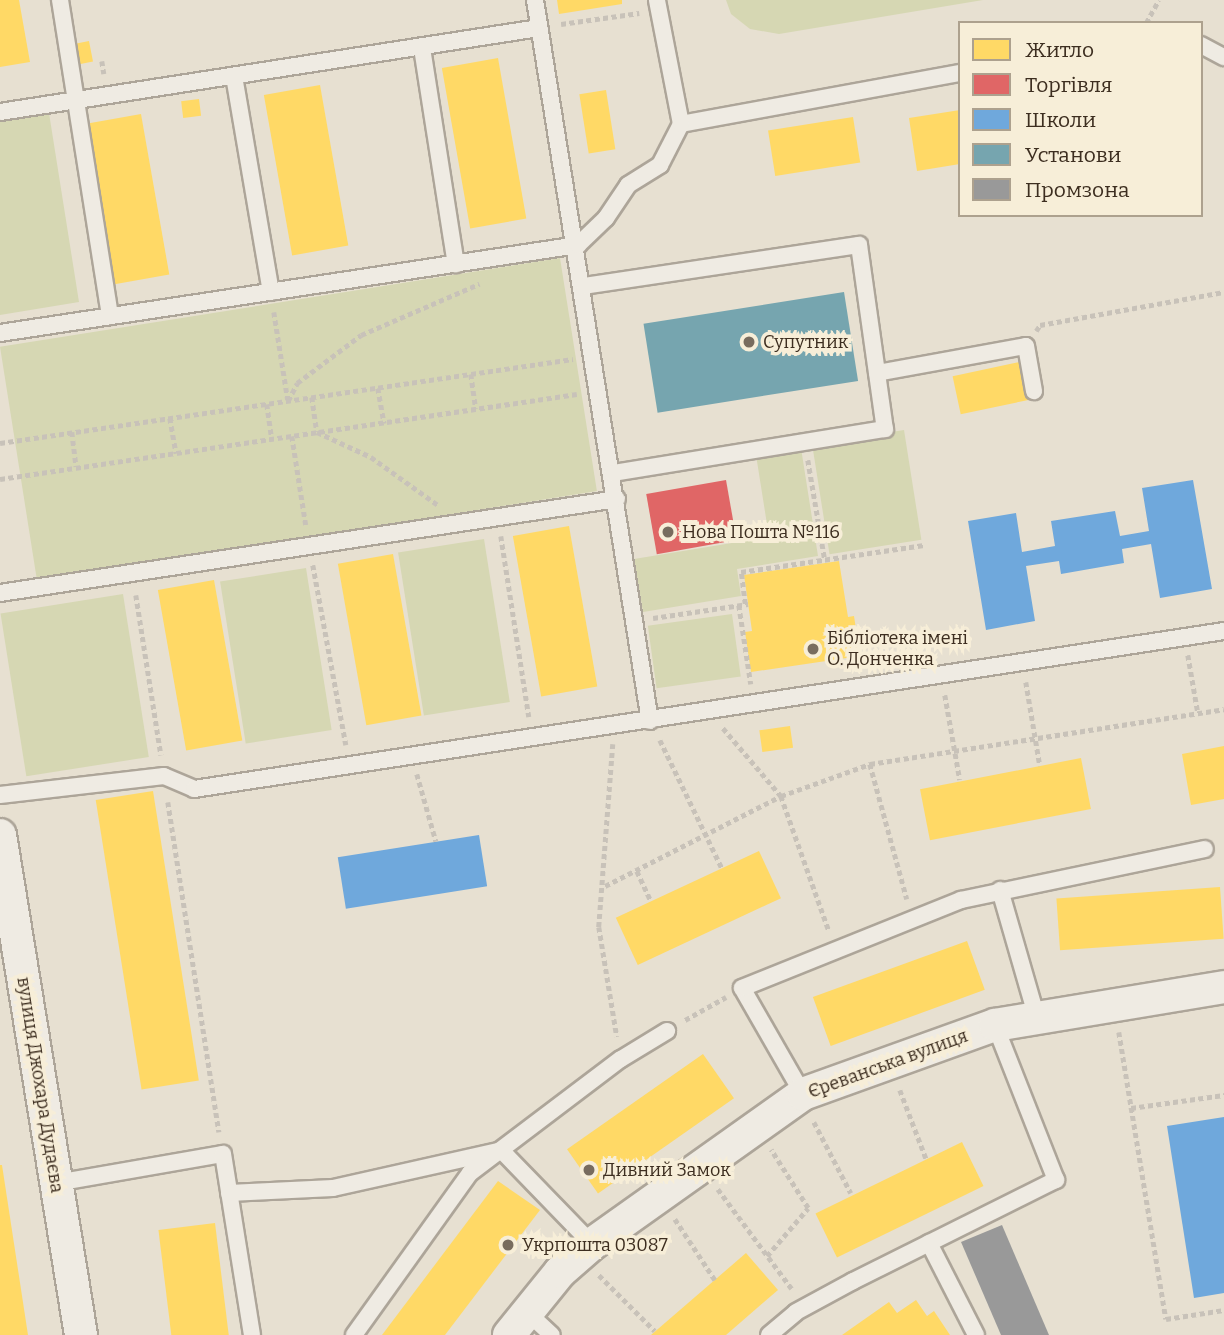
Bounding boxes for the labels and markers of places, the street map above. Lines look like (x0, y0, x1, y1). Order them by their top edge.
place label: Супутник (763, 331, 848, 353)
marker: Супутник (741, 334, 757, 350)
place label: Нова Пошта №116 (682, 521, 840, 543)
marker: Нова Пошта №116 (660, 524, 676, 540)
place label: Бібліотека імені О. Донченка (827, 628, 968, 670)
marker: Бібліотека імені О. Донченка (805, 641, 821, 657)
place label: Дивний Замок (603, 1159, 731, 1181)
marker: Дивний Замок (581, 1162, 597, 1178)
place label: Укрпошта 03087 (522, 1234, 668, 1256)
marker: Укрпошта 03087 (500, 1237, 516, 1253)

